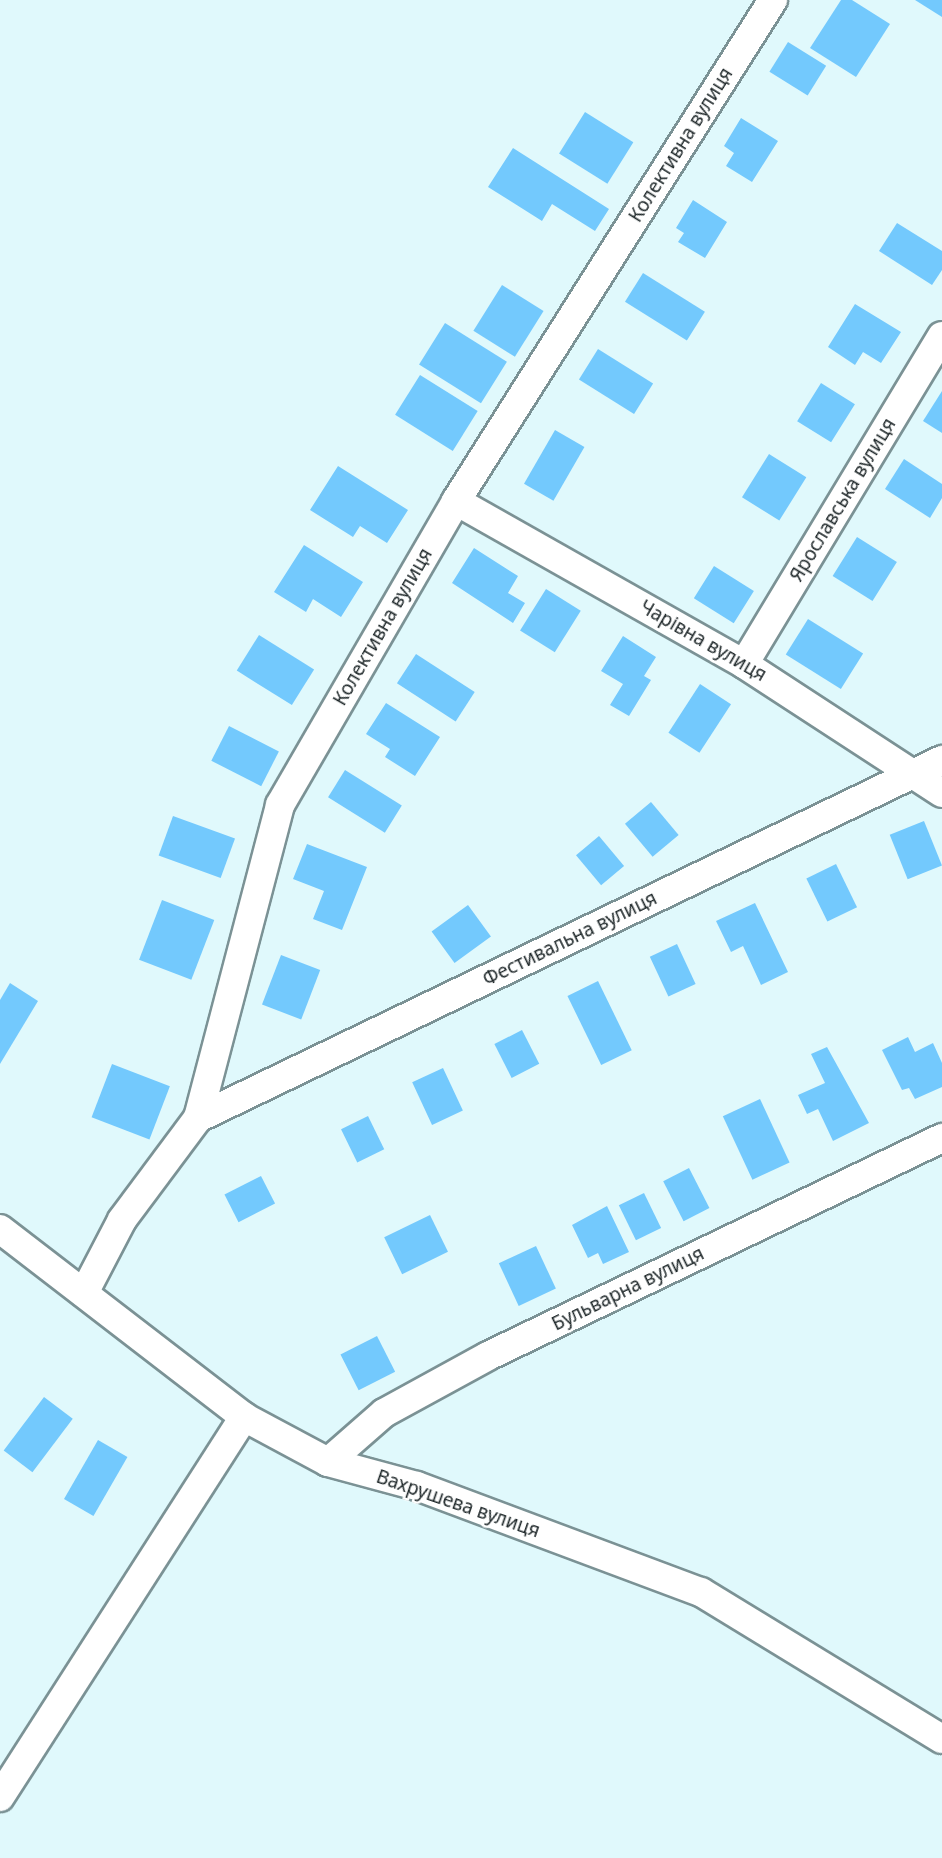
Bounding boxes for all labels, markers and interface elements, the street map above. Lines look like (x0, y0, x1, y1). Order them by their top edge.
street label: Колективна вулиця (624, 64, 738, 226)
street label: Ярославська вулиця (785, 414, 901, 586)
street label: Колективна вулиця (329, 544, 437, 710)
street label: Чарівна вулиця (636, 596, 770, 686)
street label: Фестивальна вулиця (479, 887, 661, 991)
street label: Бульварна вулиця (548, 1242, 708, 1336)
street label: Вахрушева вулиця (373, 1465, 543, 1543)

